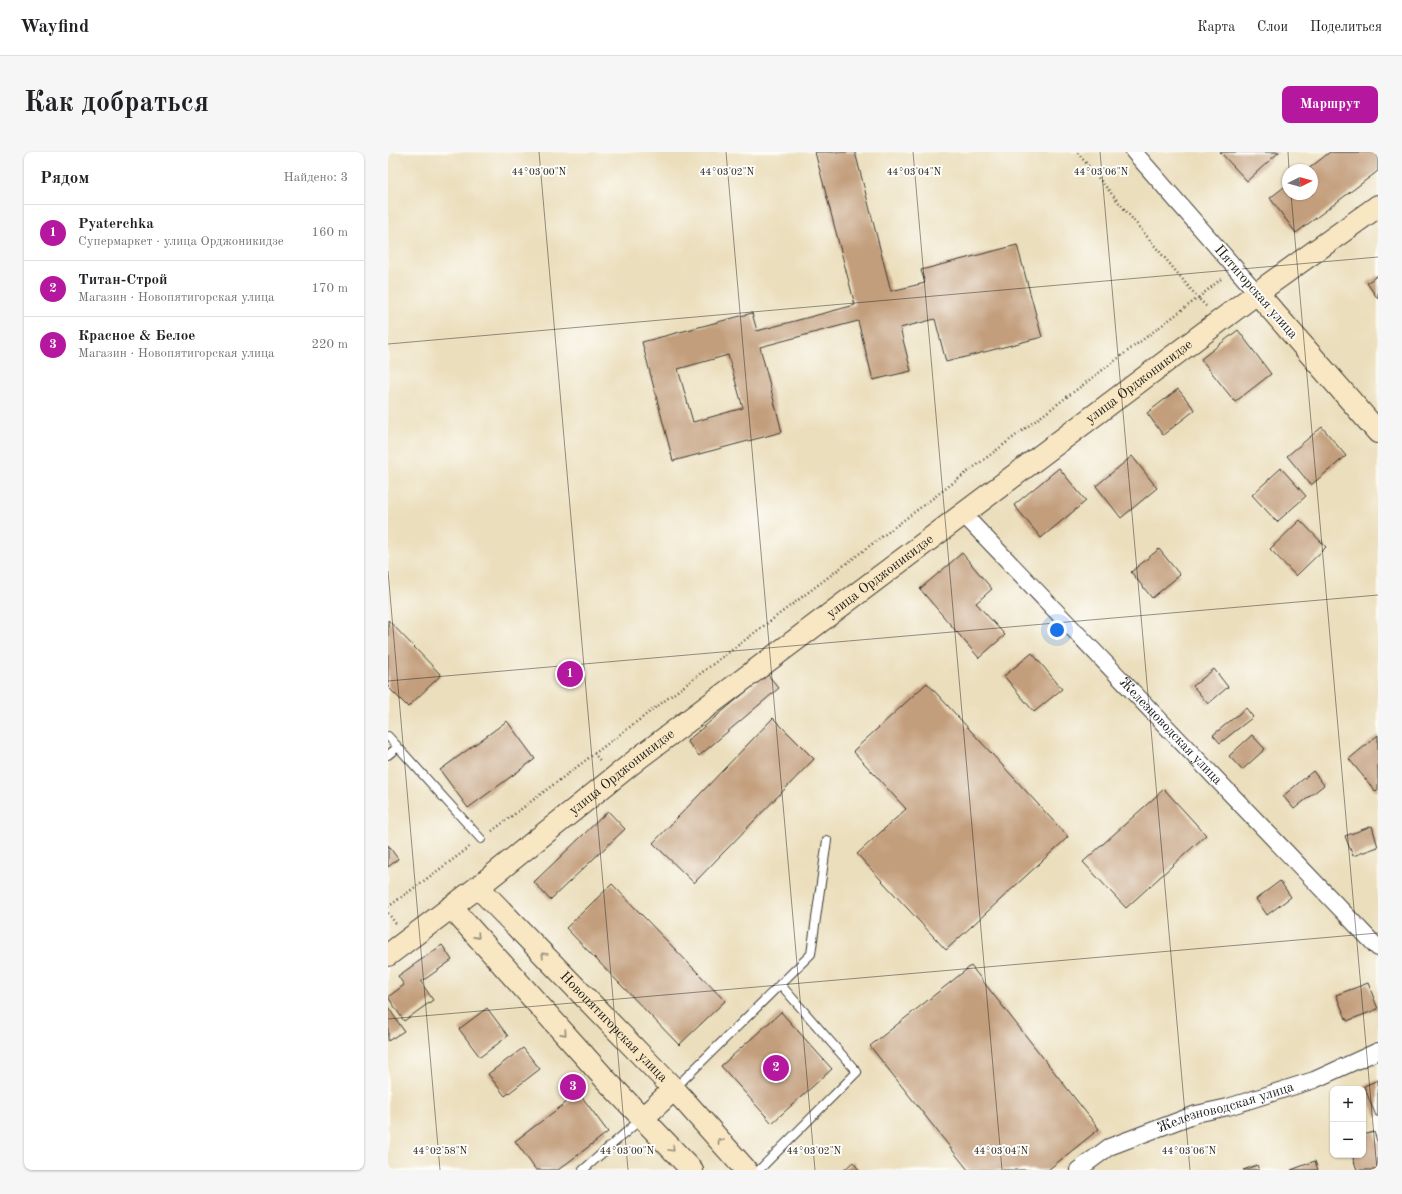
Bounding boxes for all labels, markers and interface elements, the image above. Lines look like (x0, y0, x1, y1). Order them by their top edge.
text: Wayfind (20, 18, 89, 37)
text: Карта (1197, 20, 1235, 34)
text: Слои (1257, 20, 1288, 34)
text: Поделиться (1310, 20, 1382, 34)
button: Маршрут (1282, 86, 1378, 123)
text: Как добраться (24, 90, 209, 118)
north arrow (1282, 164, 1318, 200)
text: 44°03'00"N (512, 167, 567, 177)
text: 44°03'02"N (700, 167, 755, 177)
text: 44°03'04"N (887, 167, 942, 177)
text: 44°03'06"N (1074, 167, 1129, 177)
text: Рядом (40, 170, 89, 187)
text: Найдено: 3 (284, 171, 348, 184)
text: Pyaterchka (78, 217, 154, 232)
text: 1 (49, 226, 57, 239)
text: 160 m (311, 226, 348, 239)
text: Супермаркет · улица Орджоникидзе (78, 235, 284, 248)
street label: Пятигорская улица (1212, 242, 1300, 342)
text: Титан-Строй (78, 273, 168, 288)
text: 2 (49, 282, 57, 295)
text: 170 m (311, 282, 348, 295)
text: Магазин · Новопятигорская улица (78, 291, 275, 304)
text: Красное & Белое (78, 329, 195, 344)
street label: улица Орджоникидзе (1083, 337, 1195, 426)
text: 3 (49, 338, 57, 351)
text: 220 m (311, 338, 348, 351)
text: Магазин · Новопятигорская улица (78, 347, 275, 360)
street label: улица Орджоникидзе (824, 532, 936, 621)
your location (1047, 620, 1067, 640)
pin: 1 (557, 659, 583, 689)
street label: Железноводская улица (1116, 675, 1225, 787)
street label: улица Орджоникидзе (567, 727, 677, 818)
one-way arrow (473, 932, 480, 939)
one-way arrow (541, 952, 549, 960)
street label: Новопятигорская улица (557, 969, 670, 1085)
one-way arrow (559, 1028, 567, 1036)
pin: 2 (763, 1053, 789, 1083)
pin: 3 (560, 1072, 586, 1102)
street label: Железноводская улица (1155, 1080, 1296, 1135)
map controls (1330, 1086, 1366, 1158)
button: + (1330, 1086, 1366, 1122)
button: − (1330, 1122, 1366, 1158)
one-way arrow (717, 1138, 725, 1146)
one-way arrow (667, 1144, 675, 1152)
text: 44°02'58"N (413, 1146, 468, 1156)
text: 44°03'00"N (600, 1146, 655, 1156)
text: 44°03'02"N (787, 1146, 842, 1156)
text: 44°03'04"N (974, 1146, 1029, 1156)
text: 44°03'06"N (1162, 1146, 1217, 1156)

